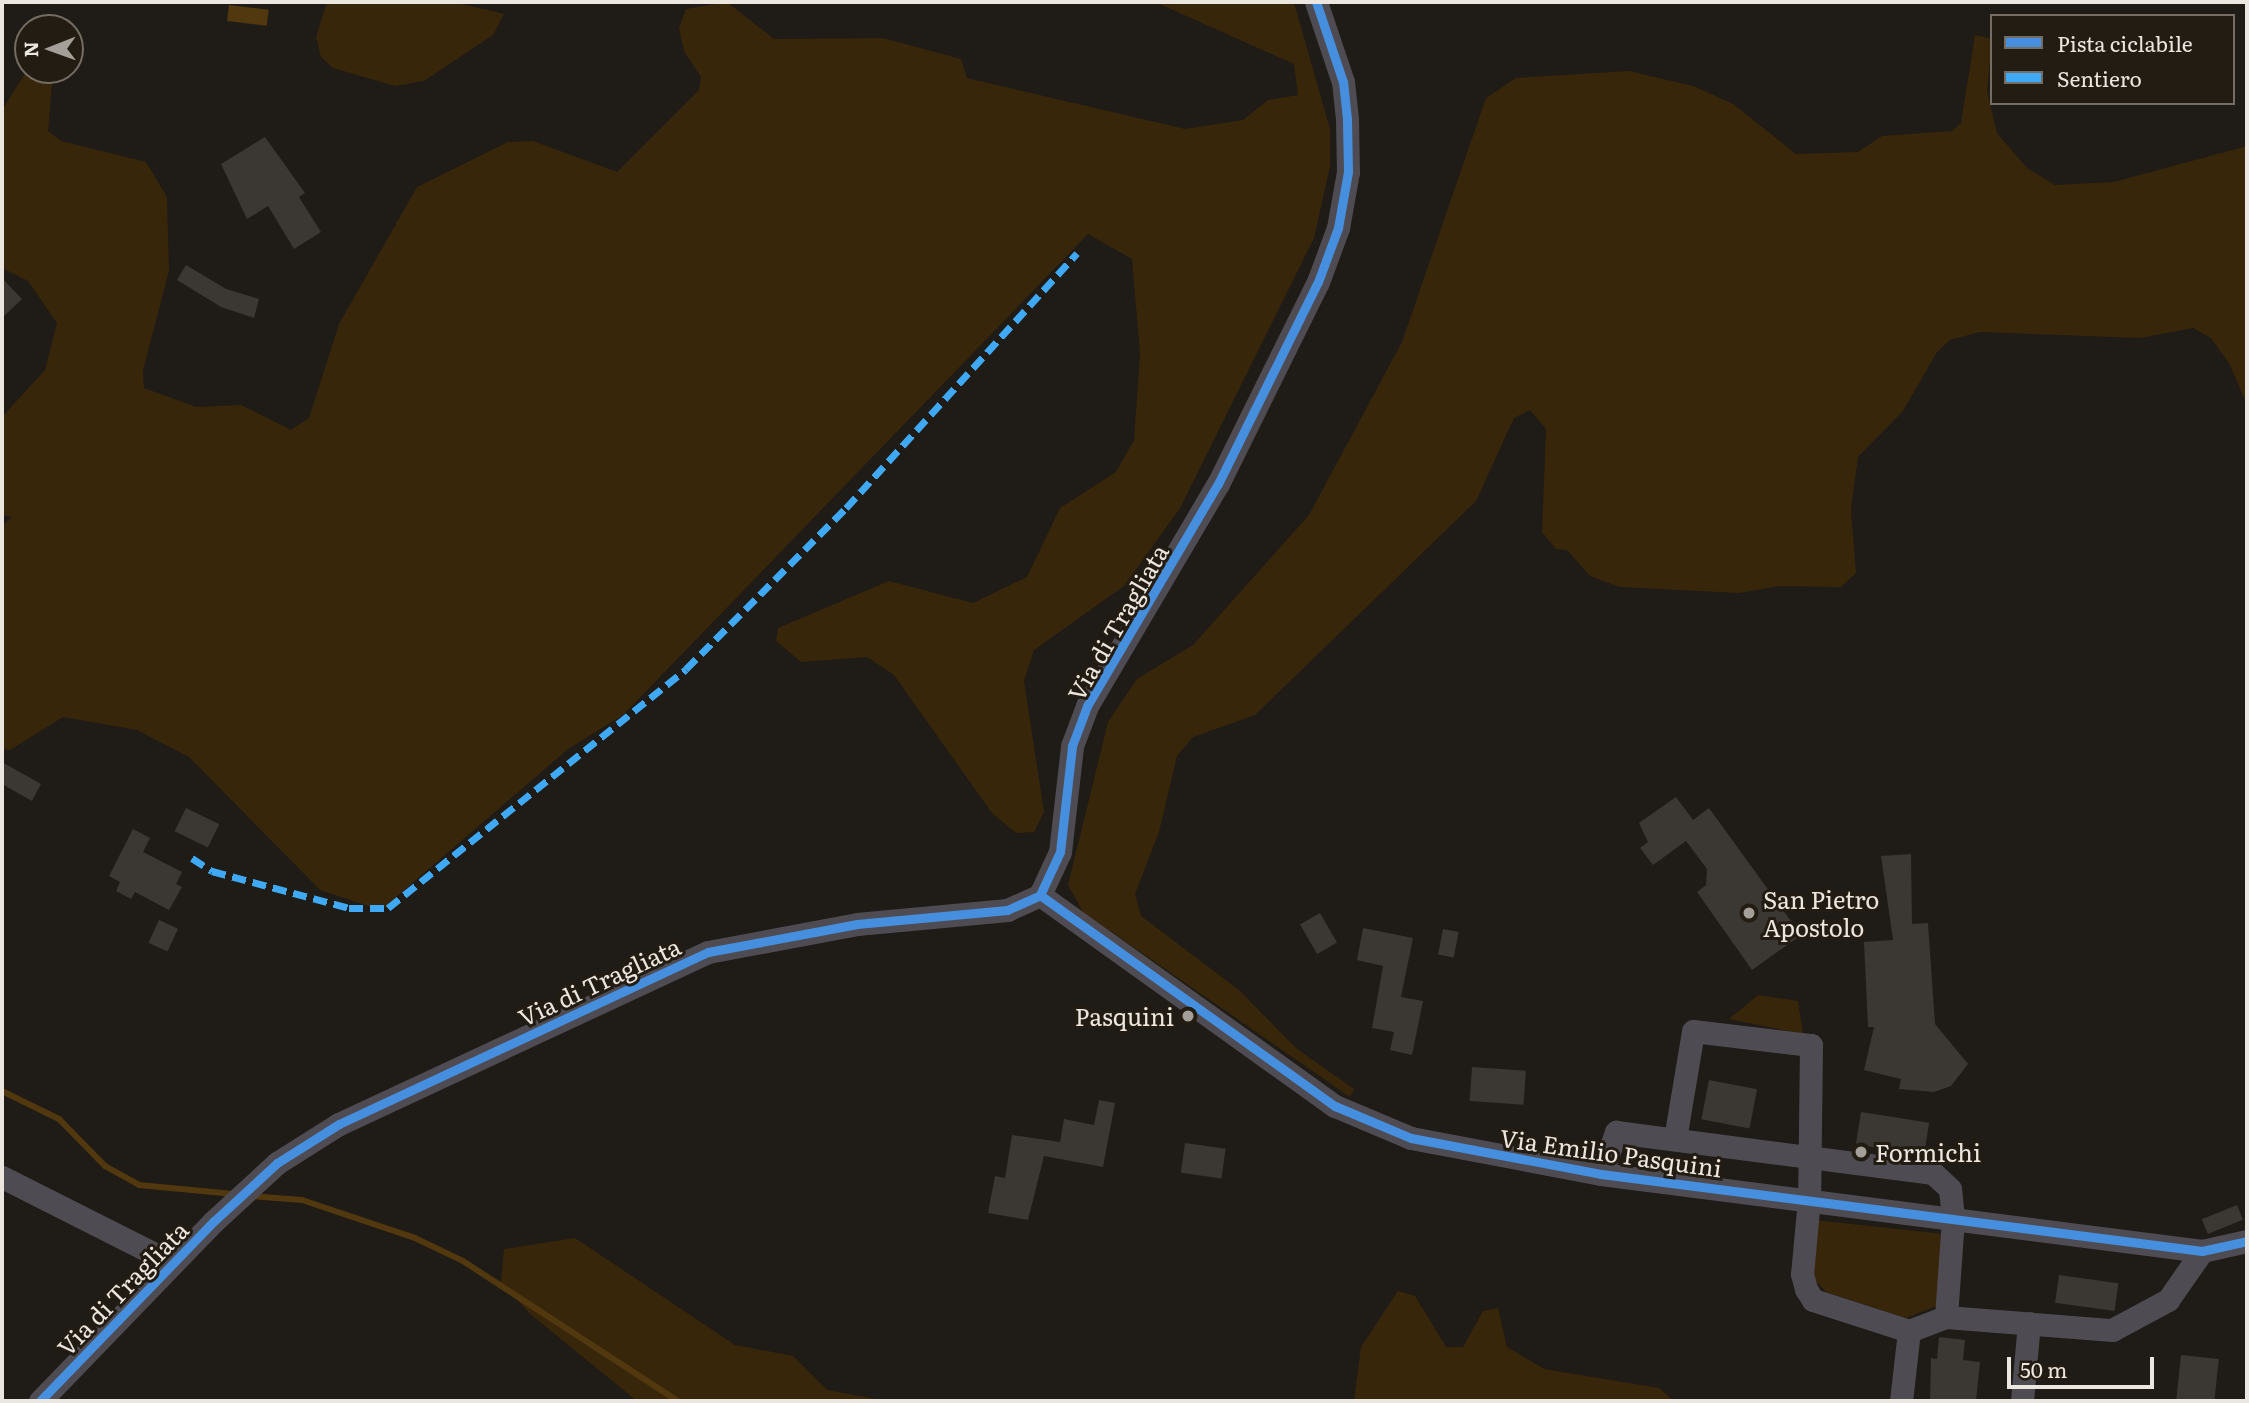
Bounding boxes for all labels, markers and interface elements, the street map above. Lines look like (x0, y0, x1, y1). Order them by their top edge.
north arrow (14, 14, 84, 84)
legend (1990, 14, 2235, 105)
text: Pista ciclabile (2057, 27, 2193, 58)
text: N (16, 41, 44, 58)
text: Sentiero (2057, 62, 2142, 93)
street label: Via di Tragliata (1061, 539, 1173, 705)
place label: San Pietro Apostolo (1763, 885, 1879, 941)
marker: San Pietro Apostolo (1741, 905, 1757, 921)
street label: Via di Tragliata (513, 931, 685, 1031)
place label: Pasquini (1075, 1002, 1174, 1030)
marker: Pasquini (1180, 1008, 1196, 1024)
street label: Via Emilio Pasquini (1498, 1122, 1724, 1182)
place label: Formichi (1875, 1138, 1981, 1166)
marker: Formichi (1853, 1144, 1869, 1160)
street label: Via di Tragliata (51, 1215, 193, 1361)
scale bar (2011, 1344, 2158, 1388)
text: 50 m (2020, 1353, 2067, 1384)

